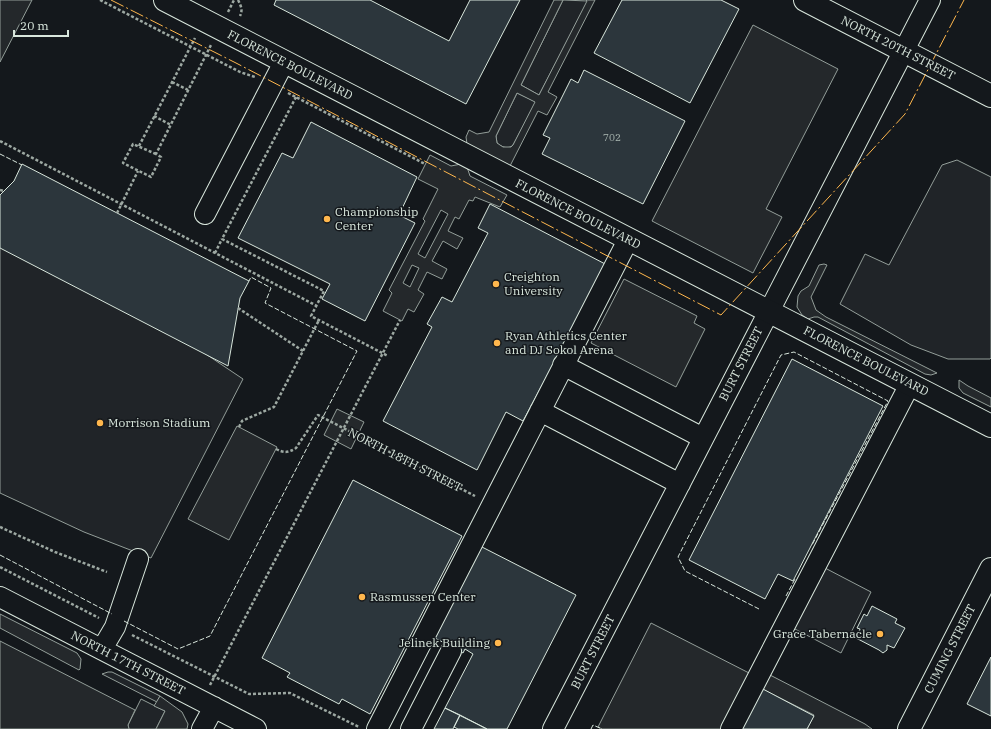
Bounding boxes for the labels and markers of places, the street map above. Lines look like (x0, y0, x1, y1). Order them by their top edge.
place label: Championship Center (335, 204, 418, 233)
marker: Championship Center (322, 214, 332, 224)
place label: Creighton University (504, 269, 563, 298)
marker: Creighton University (491, 279, 501, 289)
place label: Ryan Athletics Center and DJ Sokol Arena (505, 328, 627, 357)
marker: Ryan Athletics Center and DJ Sokol Arena (492, 338, 502, 348)
place label: Morrison Stadium (108, 415, 211, 430)
marker: Morrison Stadium (95, 418, 105, 428)
place label: Rasmussen Center (370, 589, 476, 604)
marker: Rasmussen Center (357, 592, 367, 602)
place label: Grace Tabernacle (773, 626, 872, 641)
marker: Grace Tabernacle (875, 629, 885, 639)
place label: Jelinek Building (399, 635, 490, 650)
marker: Jelinek Building (493, 638, 503, 648)

